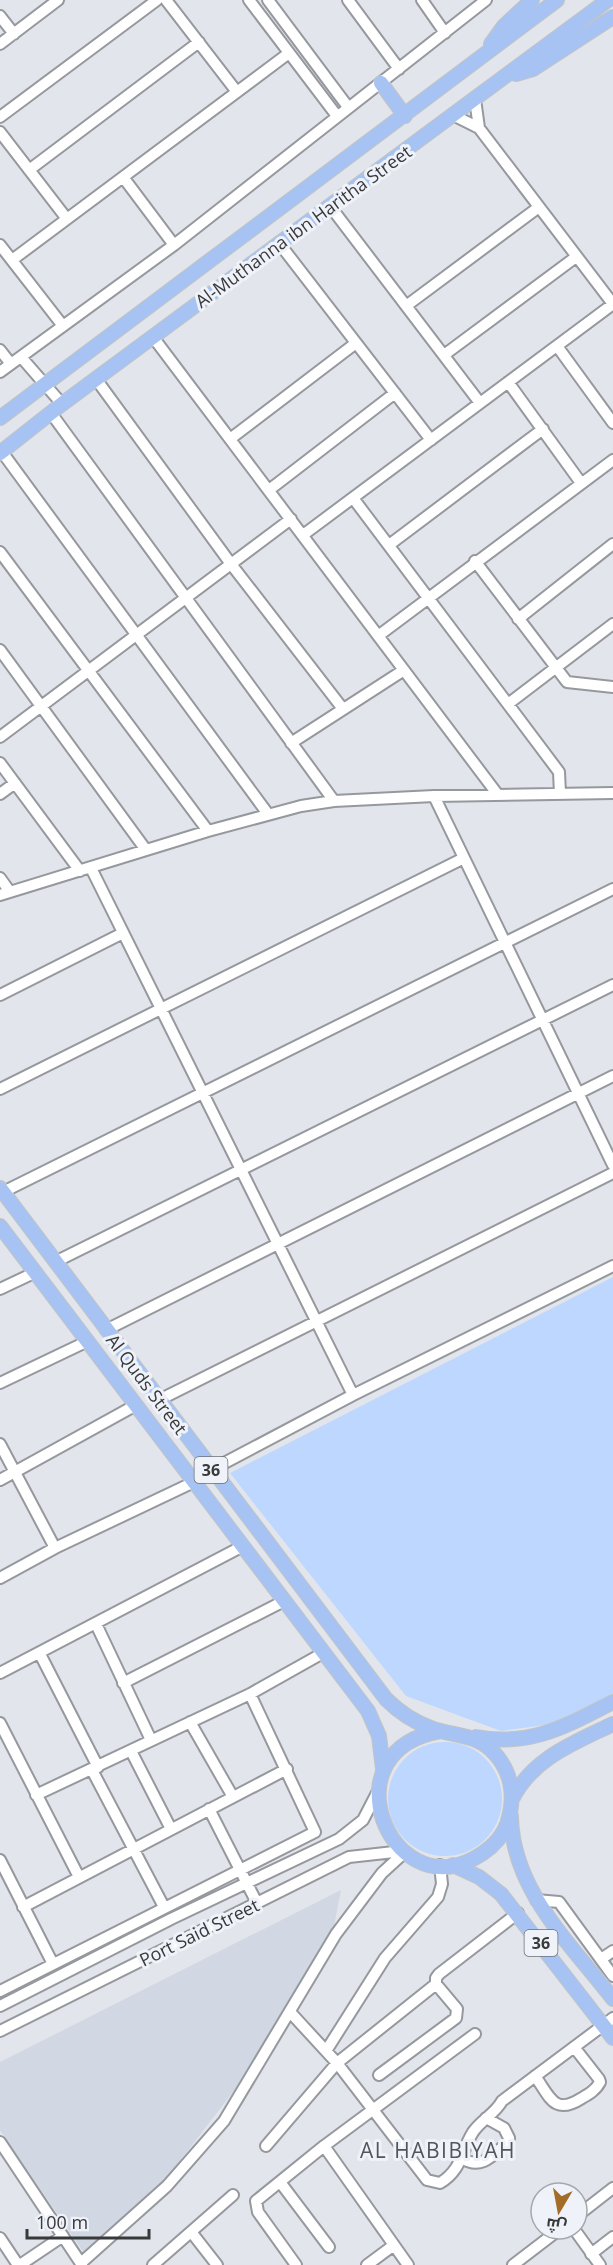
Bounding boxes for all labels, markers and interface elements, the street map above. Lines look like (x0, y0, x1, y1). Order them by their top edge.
street label: Al-Muthanna ibn Haritha Street (190, 139, 416, 313)
street label: Al Quds Street (101, 1329, 193, 1439)
road number: 36 (194, 1457, 228, 1483)
street label: Port Said Street (135, 1893, 263, 1971)
road number: 36 (524, 1930, 558, 1956)
district label: AL HABIBIYAH (360, 2136, 516, 2164)
north arrow (529, 2181, 589, 2241)
scale bar (27, 2202, 148, 2240)
text: 100 m (36, 2210, 88, 2234)
text: ش (544, 2213, 568, 2238)

